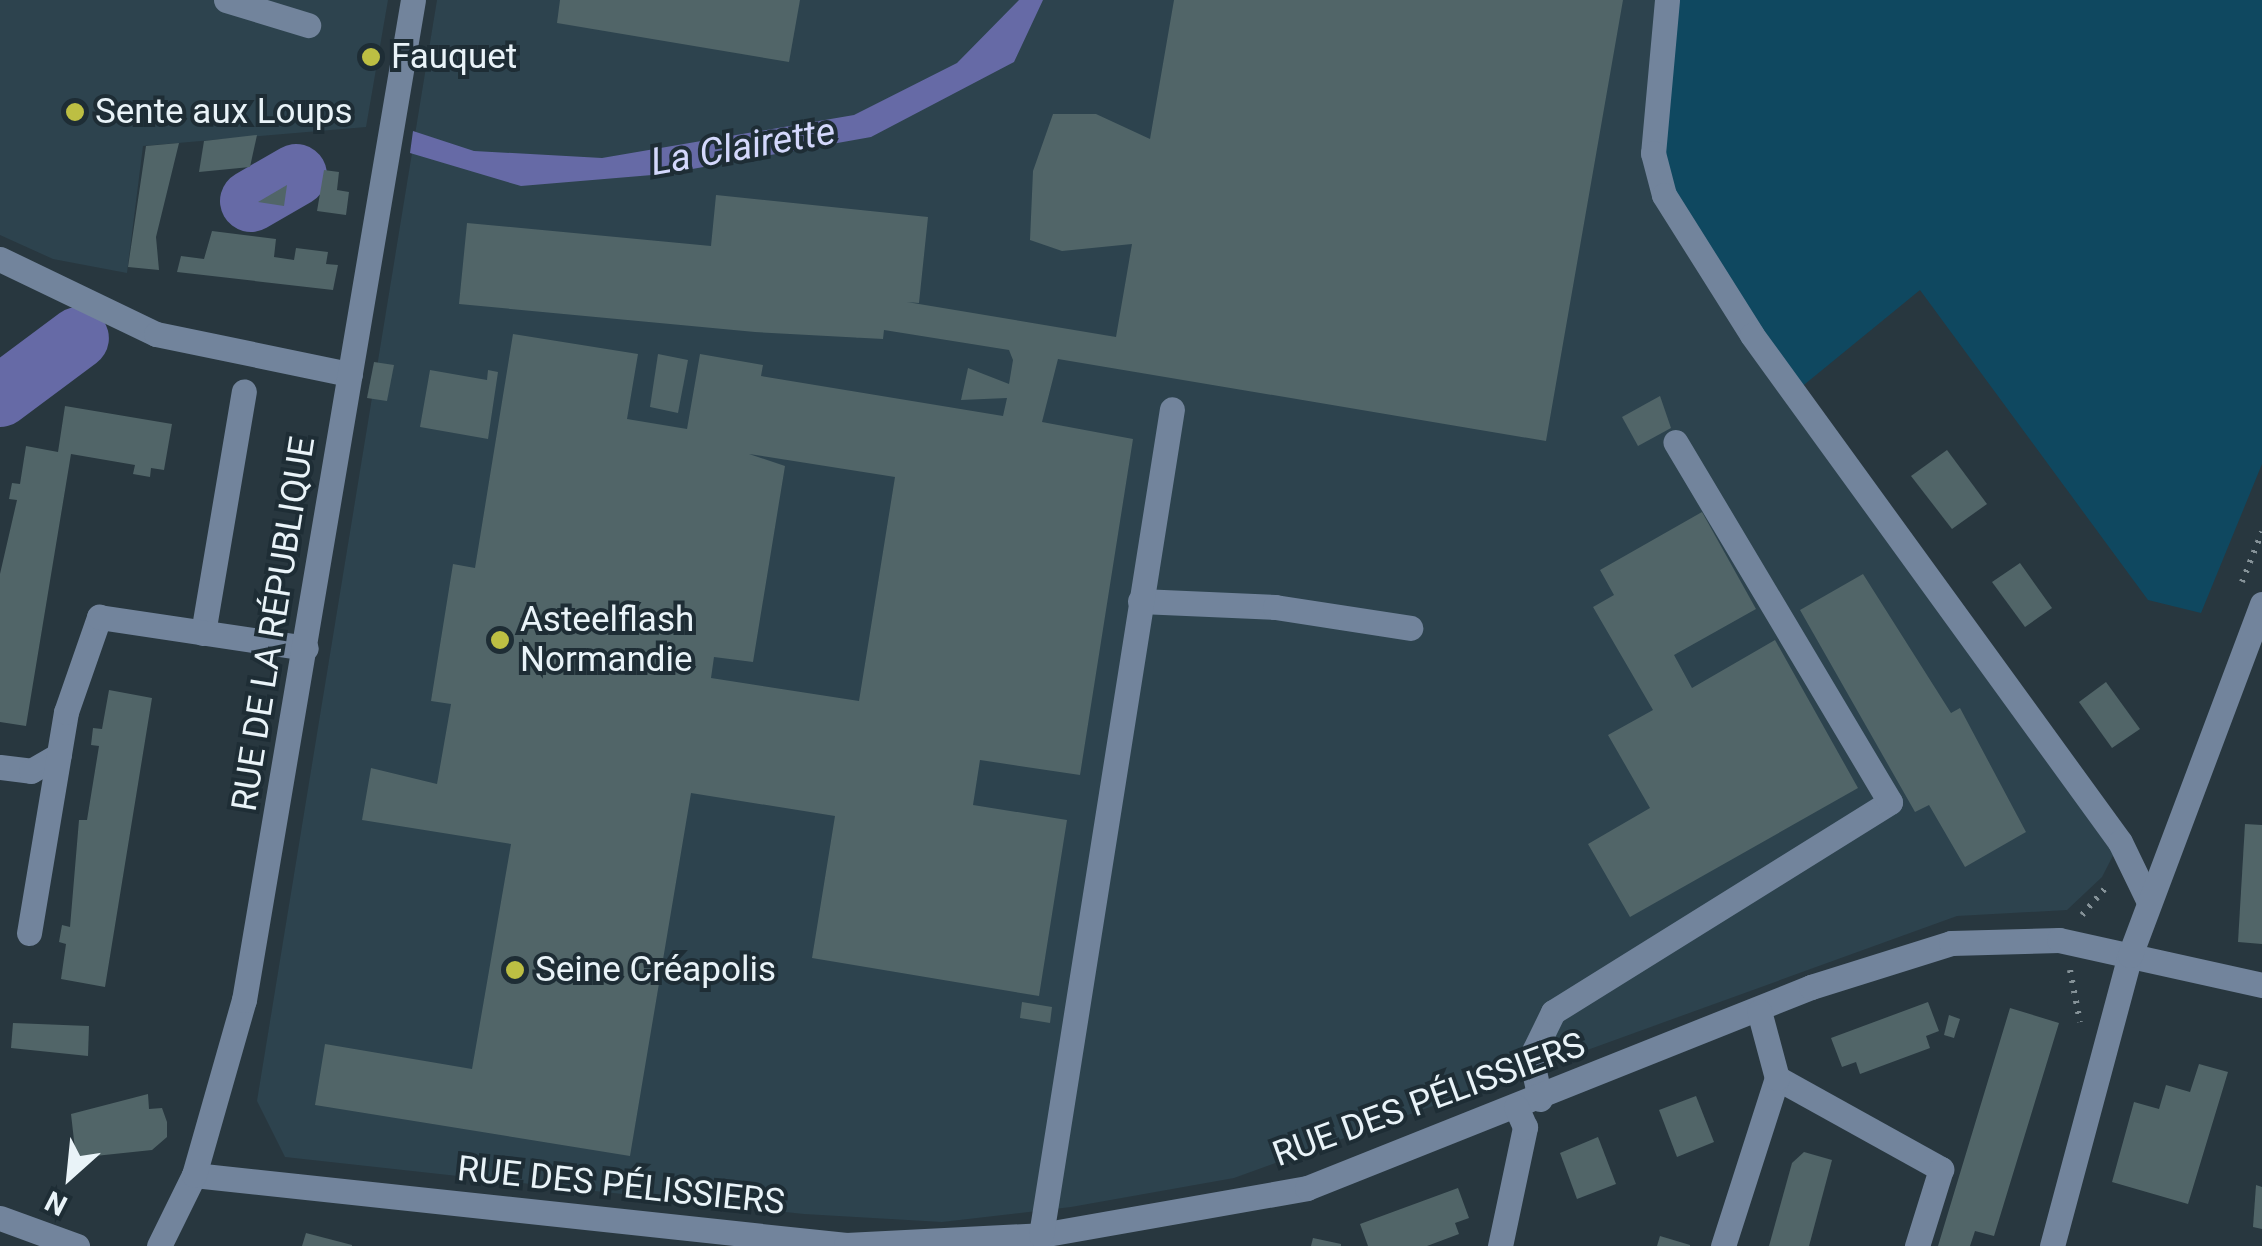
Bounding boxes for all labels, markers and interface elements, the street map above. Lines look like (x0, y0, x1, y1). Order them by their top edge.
place label: Fauquet (391, 36, 517, 78)
marker: Fauquet (360, 46, 382, 68)
place label: Sente aux Loups (95, 91, 353, 133)
marker: Sente aux Loups (64, 101, 86, 123)
water label: La Clairette (647, 108, 839, 186)
street label: RUE DE LA RÉPUBLIQUE (224, 434, 324, 814)
place label: Asteelflash Normandie (520, 599, 694, 681)
marker: Asteelflash Normandie (489, 629, 511, 651)
place label: Seine Créapolis (535, 949, 776, 991)
marker: Seine Créapolis (504, 959, 526, 981)
street label: RUE DES PÉLISSIERS (1267, 1024, 1591, 1176)
north arrow (20, 1126, 120, 1226)
street label: RUE DES PÉLISSIERS (455, 1148, 787, 1224)
text: N (40, 1184, 72, 1222)

